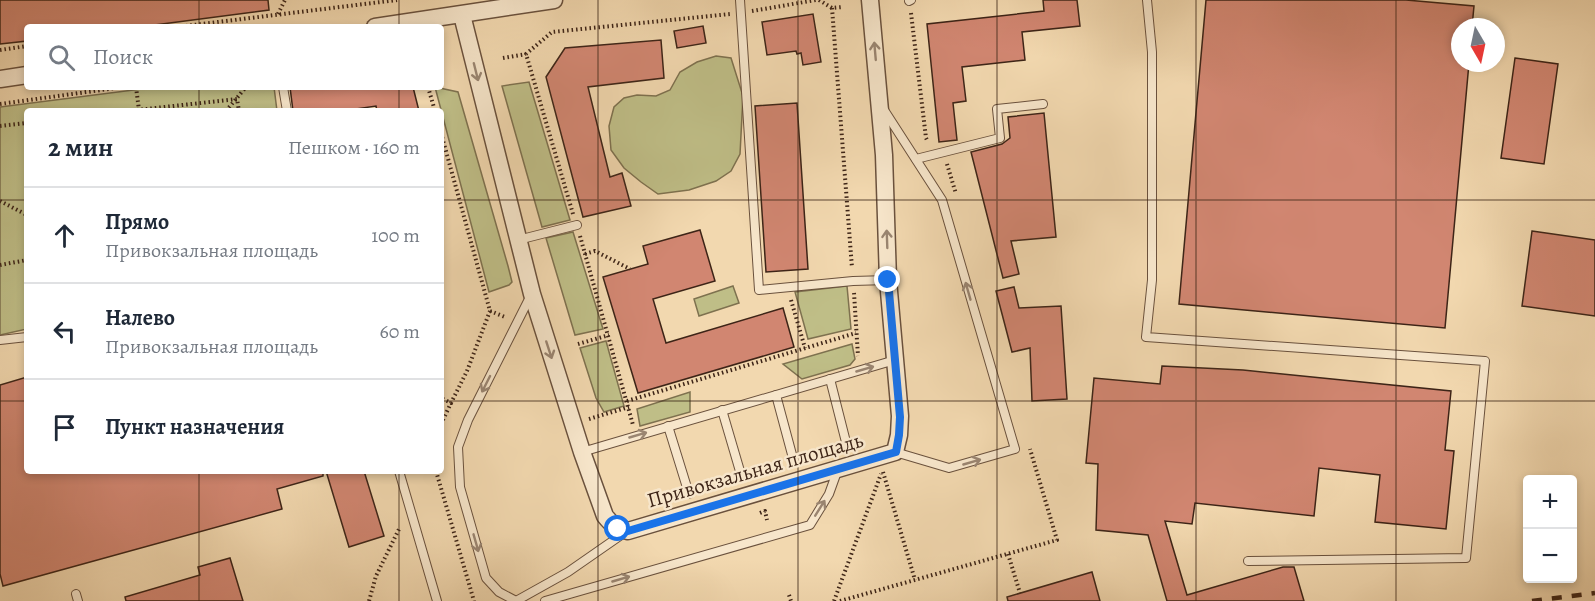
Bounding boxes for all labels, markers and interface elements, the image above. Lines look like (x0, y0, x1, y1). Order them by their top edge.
north arrow (1451, 18, 1505, 72)
search box (24, 24, 444, 90)
icon: search (45, 41, 78, 74)
text: Поиск (93, 42, 153, 72)
one-way arrow (869, 42, 880, 62)
one-way arrow (471, 62, 483, 81)
text: 2 мин (48, 130, 113, 165)
text: Пешком · 160 m (288, 134, 420, 161)
text: Прямо (105, 207, 169, 237)
icon: ahead (48, 219, 81, 252)
text: 100 m (371, 222, 420, 249)
one-way arrow (881, 229, 892, 249)
text: Привокзальная площадь (105, 237, 318, 264)
route end (874, 266, 900, 292)
one-way arrow (962, 282, 973, 301)
text: Налево (105, 303, 175, 333)
icon: left (48, 315, 81, 348)
text: 60 m (380, 318, 420, 345)
text: Привокзальная площадь (105, 333, 318, 360)
one-way arrow (545, 340, 556, 359)
one-way arrow (856, 362, 875, 374)
one-way arrow (480, 374, 492, 392)
icon: arrive (48, 411, 81, 444)
text: Пункт назначения (105, 412, 284, 442)
street label: Привокзальная площадь (644, 426, 866, 514)
one-way arrow (628, 429, 647, 440)
one-way arrow (962, 456, 981, 467)
map controls (1523, 475, 1577, 583)
button: + (1523, 475, 1577, 529)
one-way arrow (814, 500, 826, 517)
route start (604, 515, 630, 541)
button: − (1523, 529, 1577, 583)
one-way arrow (471, 533, 482, 552)
one-way arrow (611, 573, 630, 584)

